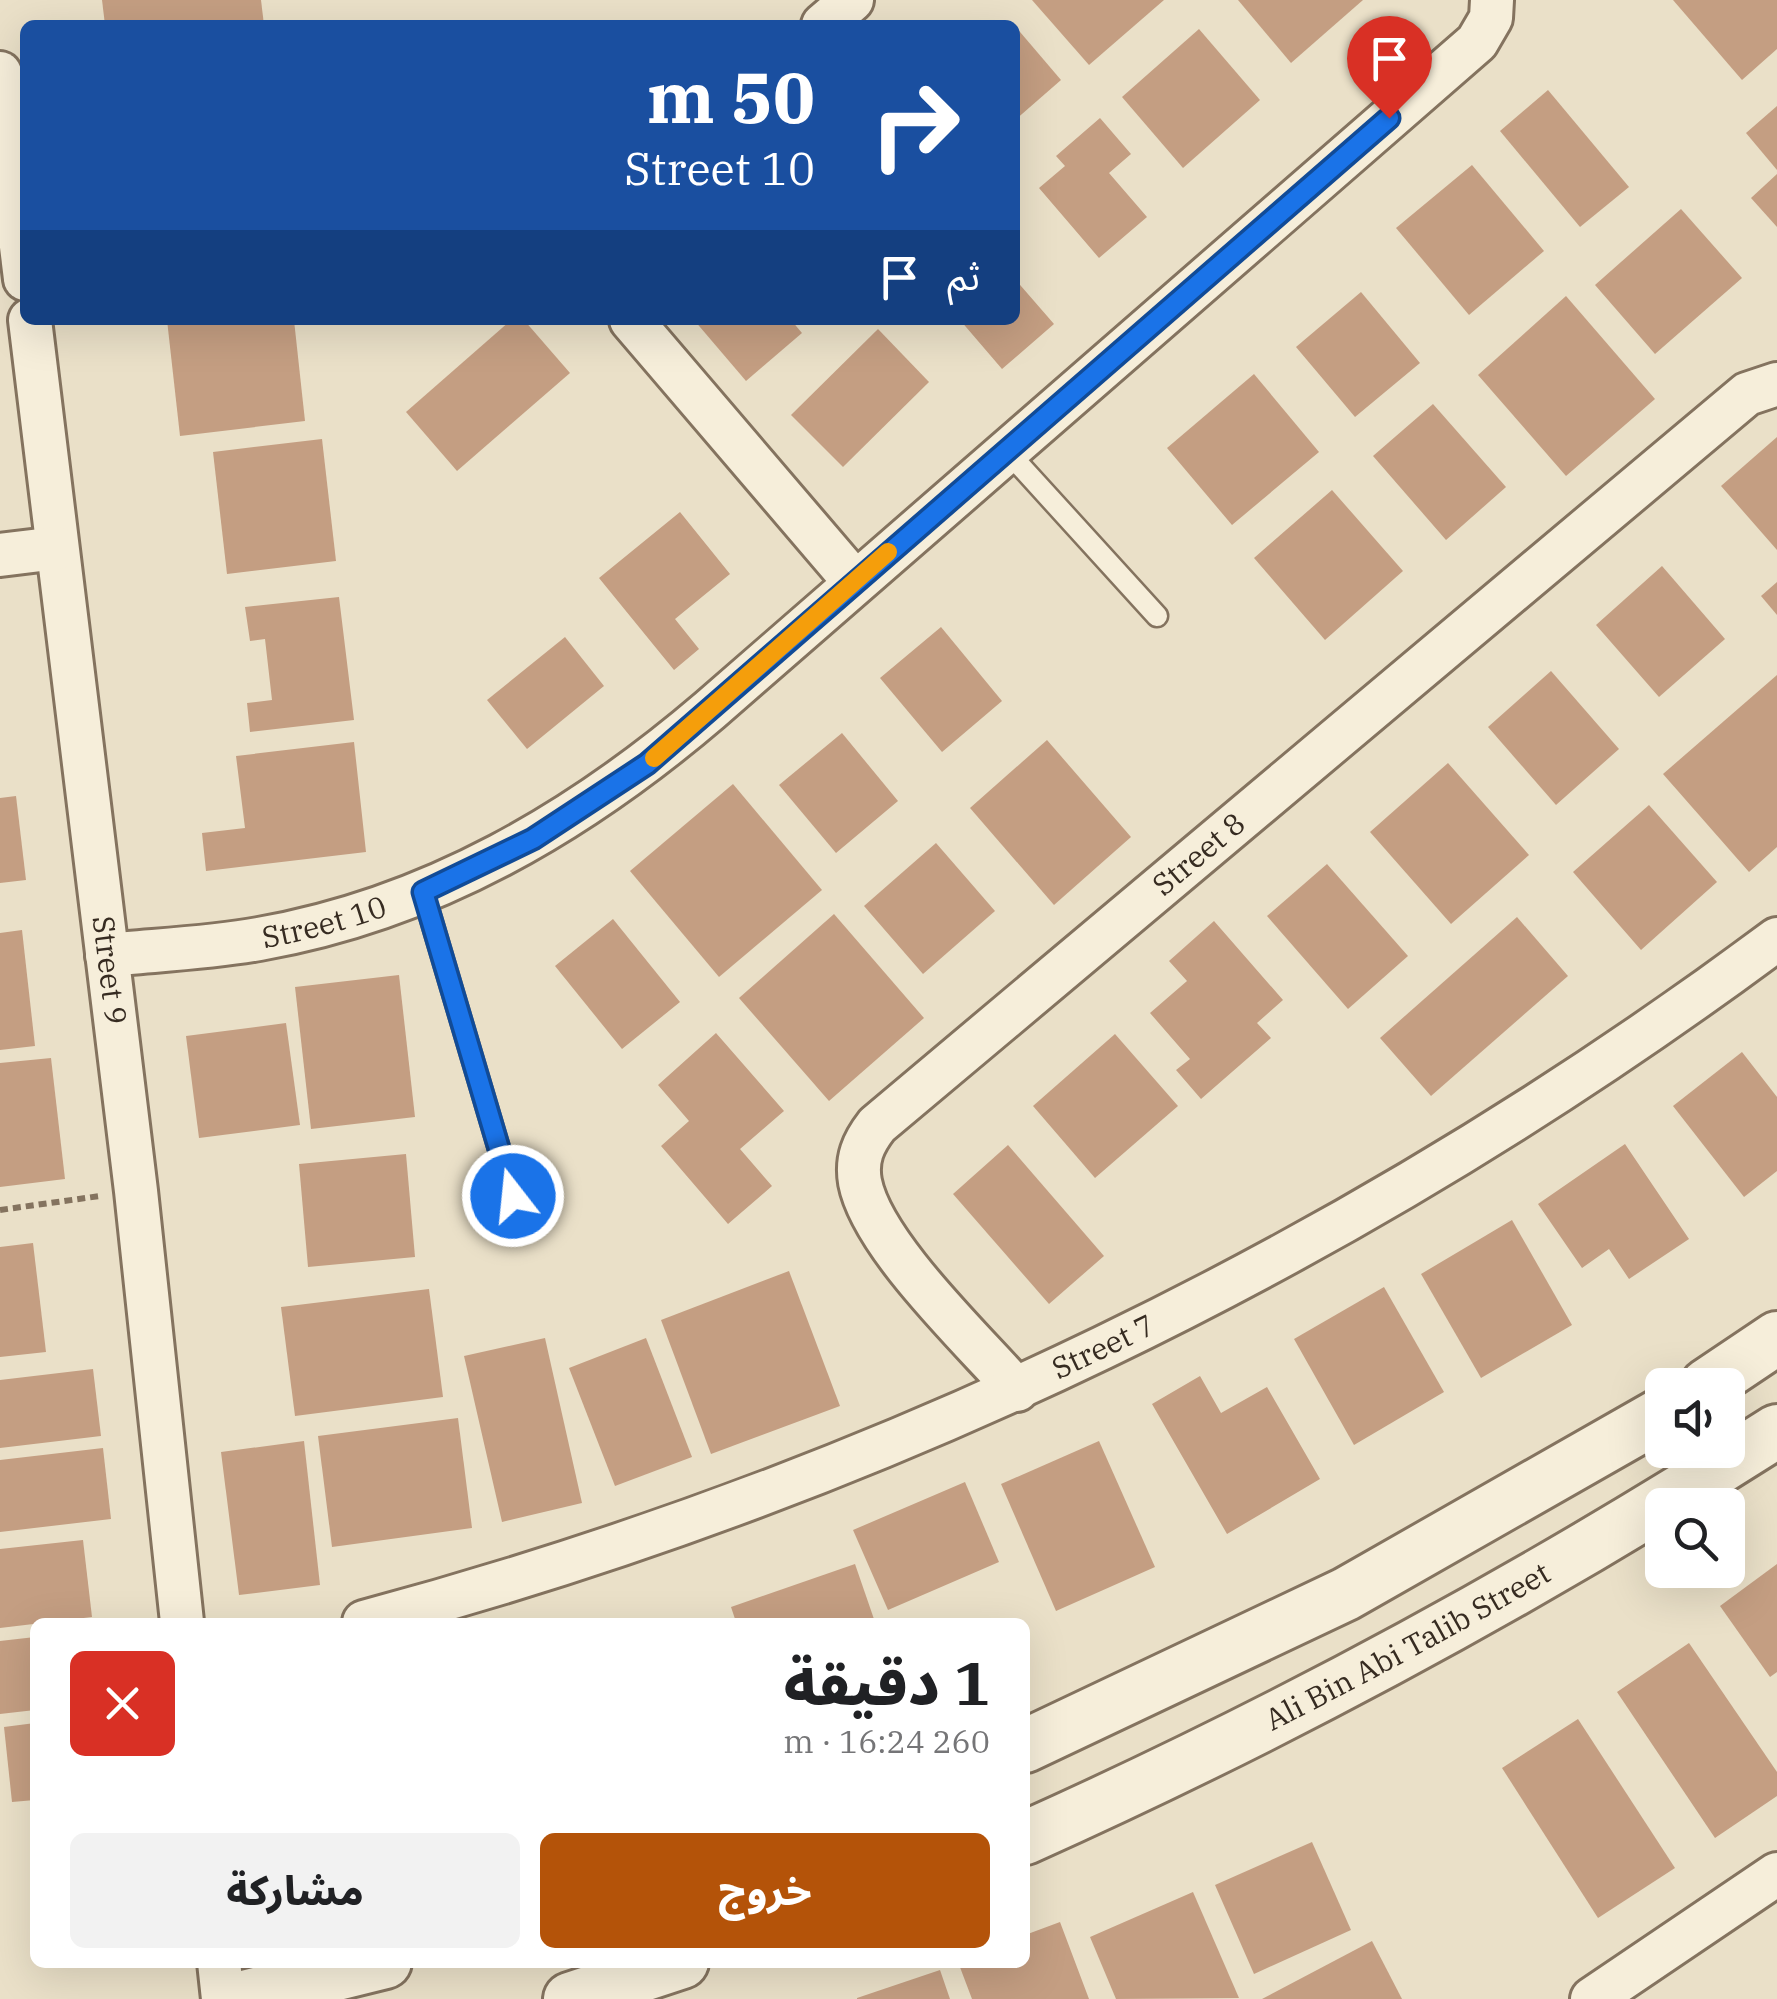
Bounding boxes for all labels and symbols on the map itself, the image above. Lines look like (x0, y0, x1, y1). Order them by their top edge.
pin (1347, 16, 1432, 119)
street label: Street 8 (1144, 803, 1252, 903)
street label: Street 10 (259, 886, 391, 956)
street label: Street 9 (85, 913, 137, 1027)
position arrow (461, 1144, 565, 1248)
street label: Street 7 (1045, 1304, 1161, 1387)
street label: Ali Bin Abi Talib Street (1258, 1552, 1557, 1738)

